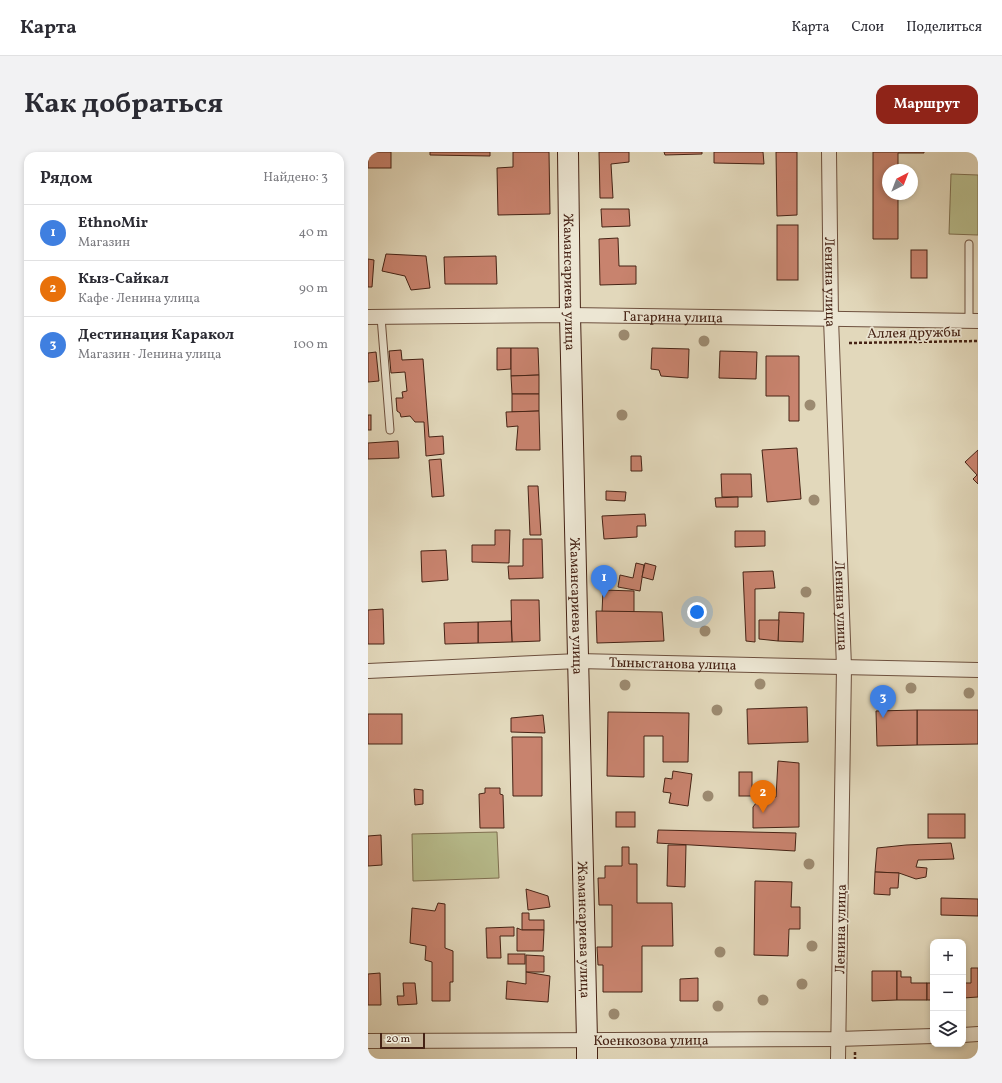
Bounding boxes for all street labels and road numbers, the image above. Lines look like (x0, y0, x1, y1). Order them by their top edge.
street label: Жамансариева улица (558, 213, 579, 351)
street label: Ленина улица (819, 237, 839, 327)
street label: Гагарина улица (623, 308, 723, 328)
street label: Аллея дружбы (867, 323, 961, 344)
street label: Жамансариева улица (564, 537, 586, 675)
street label: Ленина улица (829, 560, 851, 651)
street label: Тыныстанова улица (609, 654, 737, 676)
street label: Жамансариева улица (572, 861, 594, 999)
street label: Ленина улица (831, 884, 852, 974)
street label: Коенкозова улица (593, 1032, 709, 1051)

